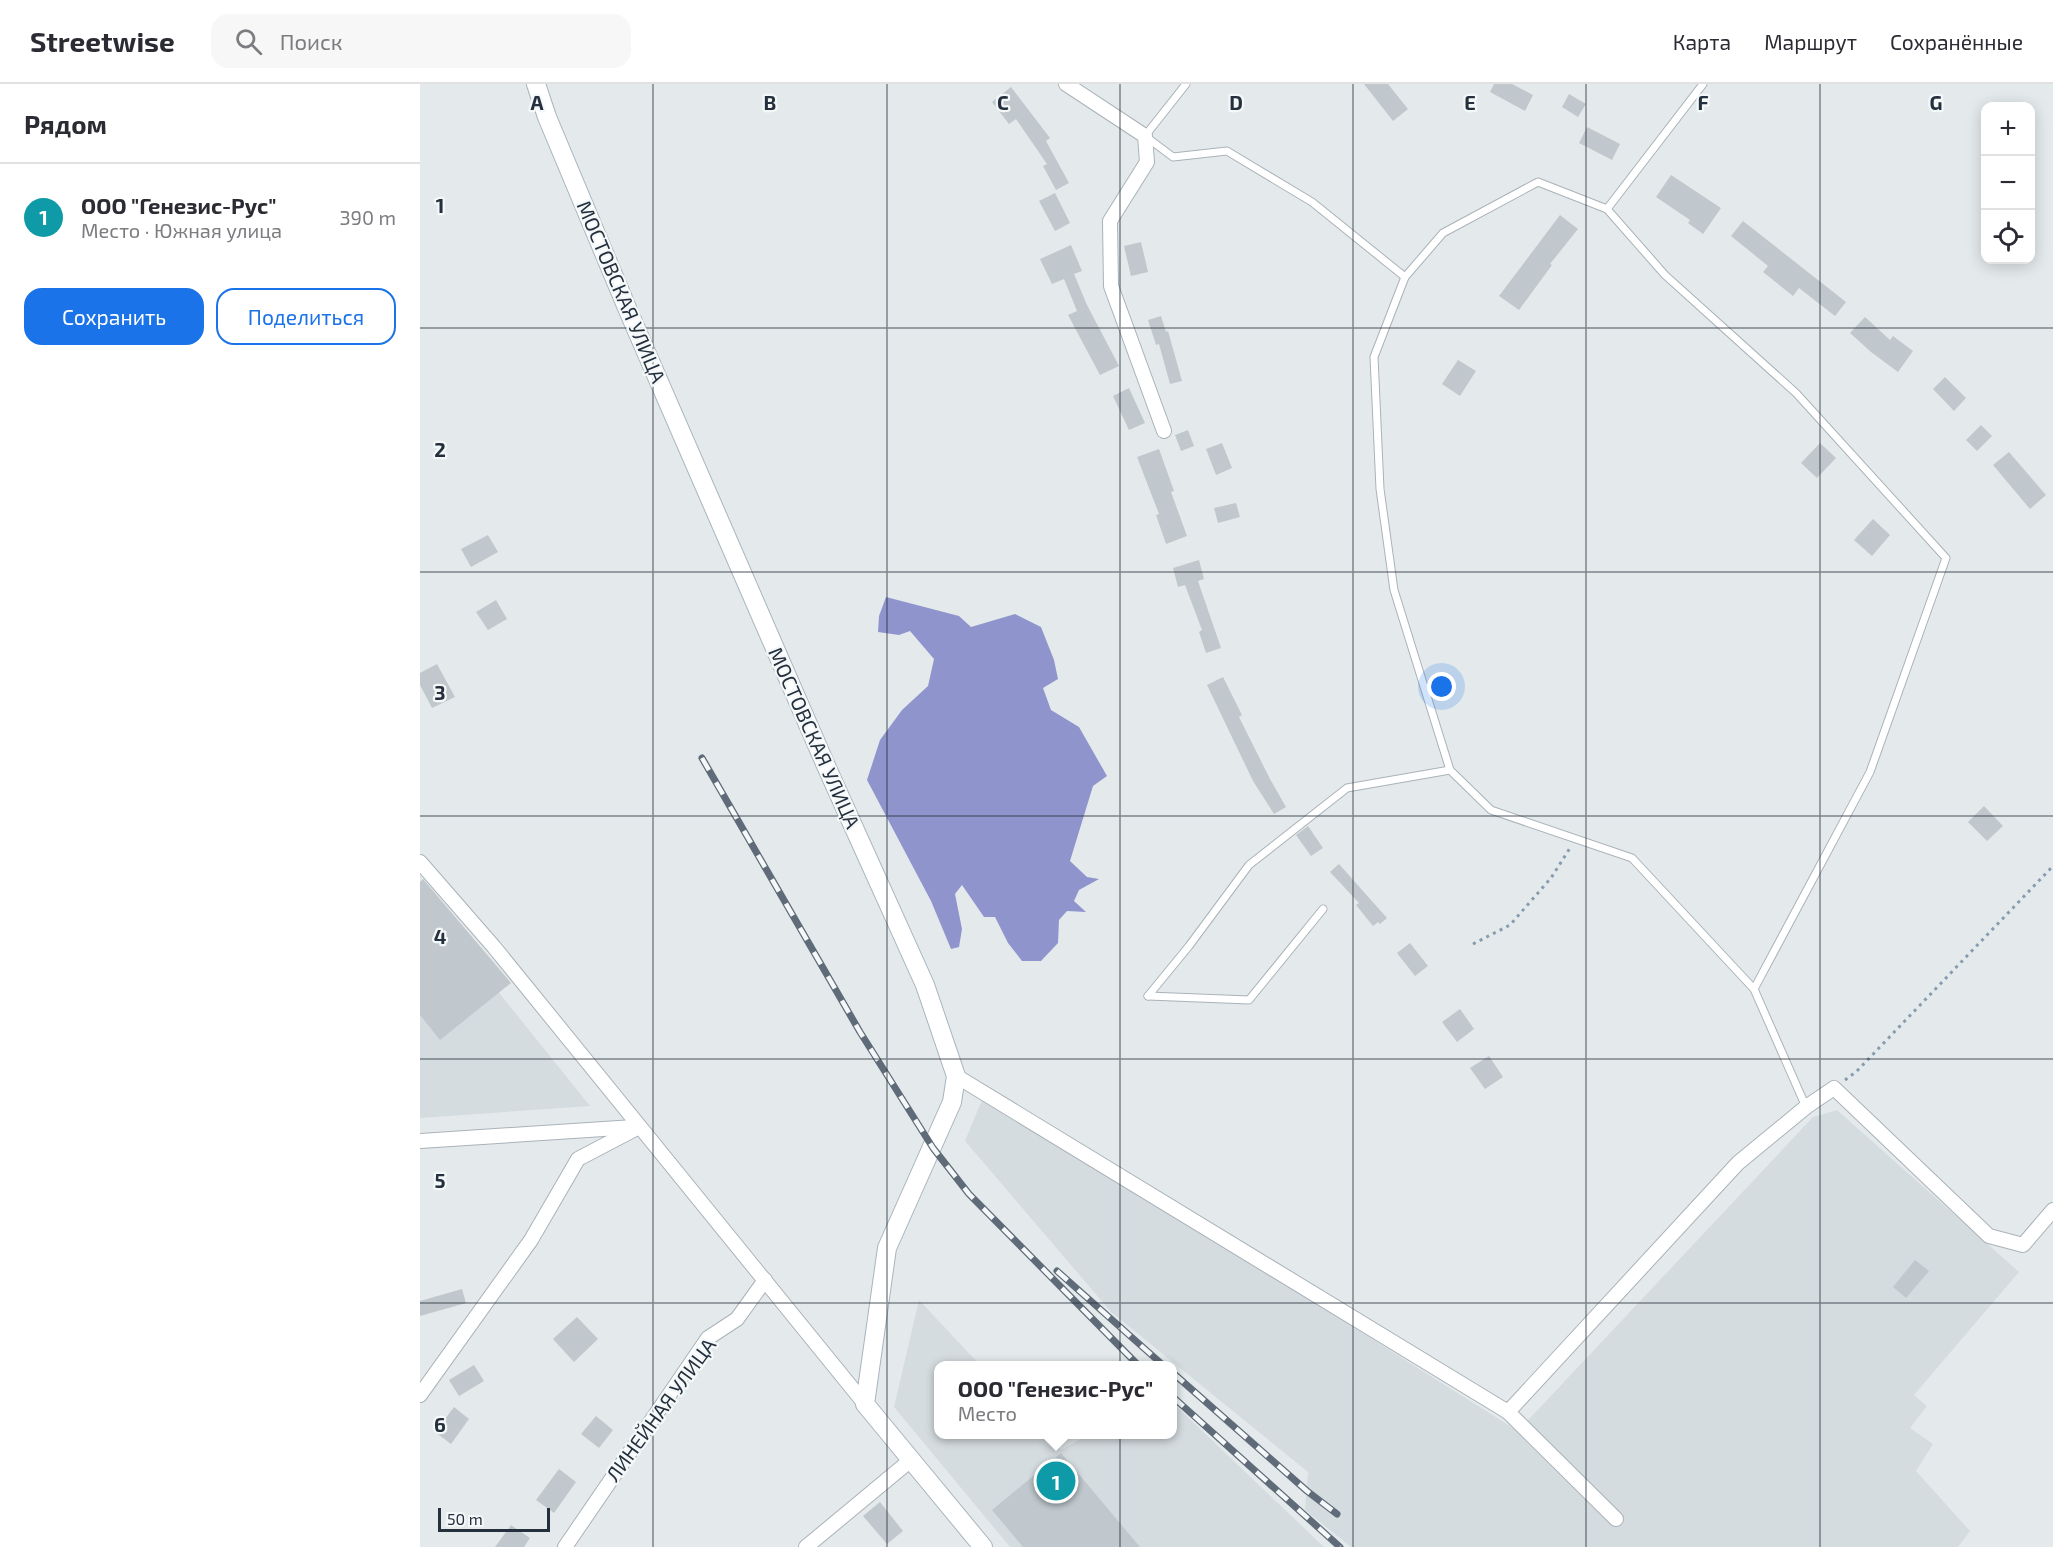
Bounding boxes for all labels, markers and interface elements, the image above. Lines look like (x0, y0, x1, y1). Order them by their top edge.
search box (211, 14, 631, 68)
text: Streetwise (30, 24, 175, 58)
icon: search (232, 25, 265, 58)
text: Поиск (280, 28, 343, 54)
text: Карта (1673, 29, 1731, 54)
text: Маршрут (1764, 29, 1857, 54)
text: Сохранённые (1890, 29, 2023, 54)
text: A (530, 90, 544, 114)
text: B (764, 90, 776, 114)
text: C (997, 90, 1009, 114)
text: D (1229, 90, 1243, 114)
text: E (1464, 90, 1476, 114)
text: F (1697, 90, 1709, 114)
text: G (1930, 90, 1942, 114)
map controls (1981, 102, 2035, 264)
button: + (1981, 102, 2035, 156)
text: Рядом (24, 108, 107, 139)
button: − (1981, 156, 2035, 210)
text: ООО "Генезис-Рус" (81, 192, 276, 218)
text: 1 (436, 193, 444, 217)
street label: МОСТОВСКАЯ УЛИЦА (573, 197, 671, 387)
text: 1 (39, 205, 48, 229)
text: 390 m (339, 205, 396, 229)
button: locate (1981, 210, 2035, 264)
text: Место · Южная улица (81, 218, 282, 242)
button: Сохранить (24, 288, 204, 345)
button: Поделиться (216, 288, 396, 345)
text: 2 (434, 437, 446, 461)
street label: МОСТОВСКАЯ УЛИЦА (764, 643, 866, 832)
your location (1427, 672, 1456, 701)
text: 3 (434, 680, 446, 704)
text: 4 (434, 924, 447, 948)
text: 5 (434, 1168, 446, 1192)
street label: ЛИНЕЙНАЯ УЛИЦА (600, 1333, 721, 1486)
popup (934, 1361, 1177, 1439)
text: ООО "Генезис-Рус" (958, 1375, 1153, 1401)
text: Место (958, 1401, 1017, 1425)
text: 6 (434, 1412, 446, 1436)
pin: 1 (1036, 1458, 1076, 1504)
scale bar (438, 1505, 550, 1532)
text: 50 m (447, 1509, 483, 1528)

